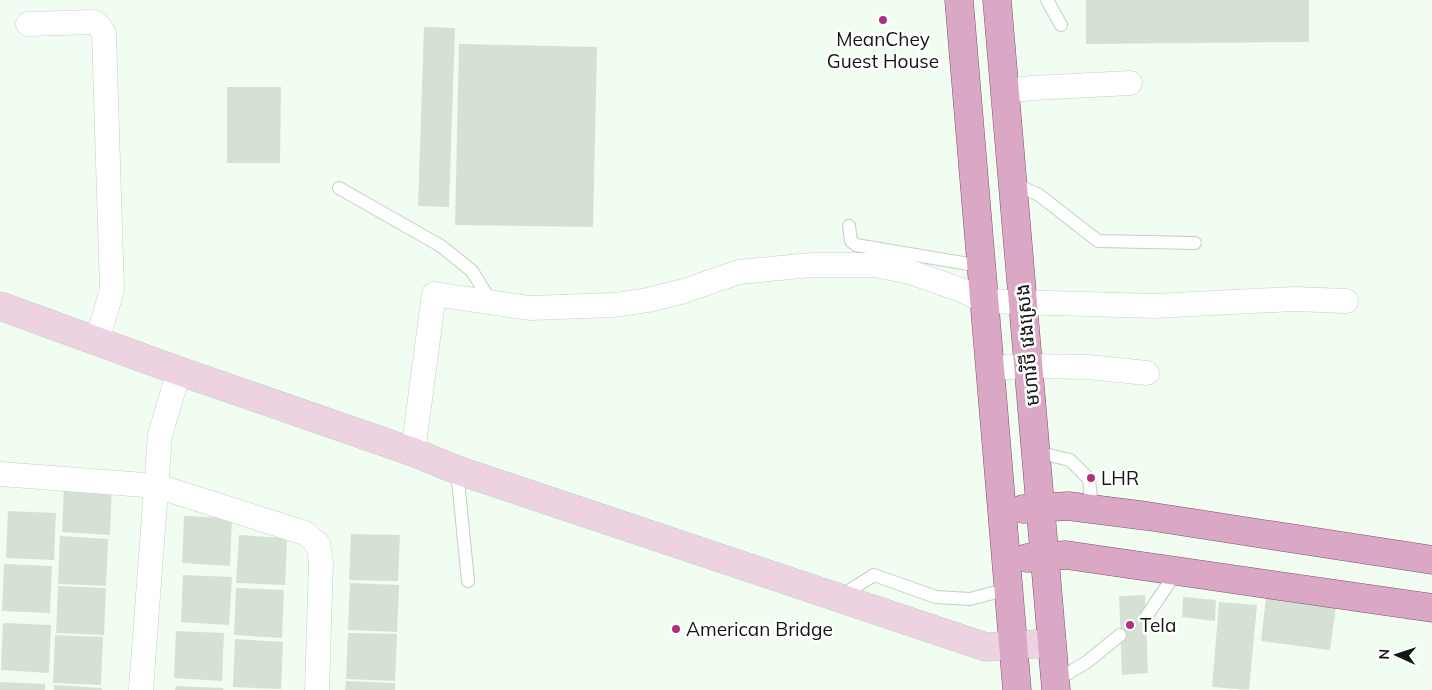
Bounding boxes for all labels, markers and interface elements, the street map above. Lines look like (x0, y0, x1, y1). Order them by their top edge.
marker: MeanChey Guest House (877, 14, 889, 26)
place label: MeanChey Guest House (827, 27, 939, 73)
street label: មហាវិថី វេងស្រេង (1010, 283, 1044, 407)
place label: LHR (1101, 466, 1139, 490)
marker: LHR (1085, 472, 1097, 484)
place label: Tela (1140, 613, 1176, 637)
place label: American Bridge (686, 617, 833, 641)
marker: Tela (1124, 619, 1136, 631)
marker: American Bridge (670, 623, 682, 635)
north arrow (1372, 630, 1422, 680)
text: N (1375, 649, 1393, 660)

